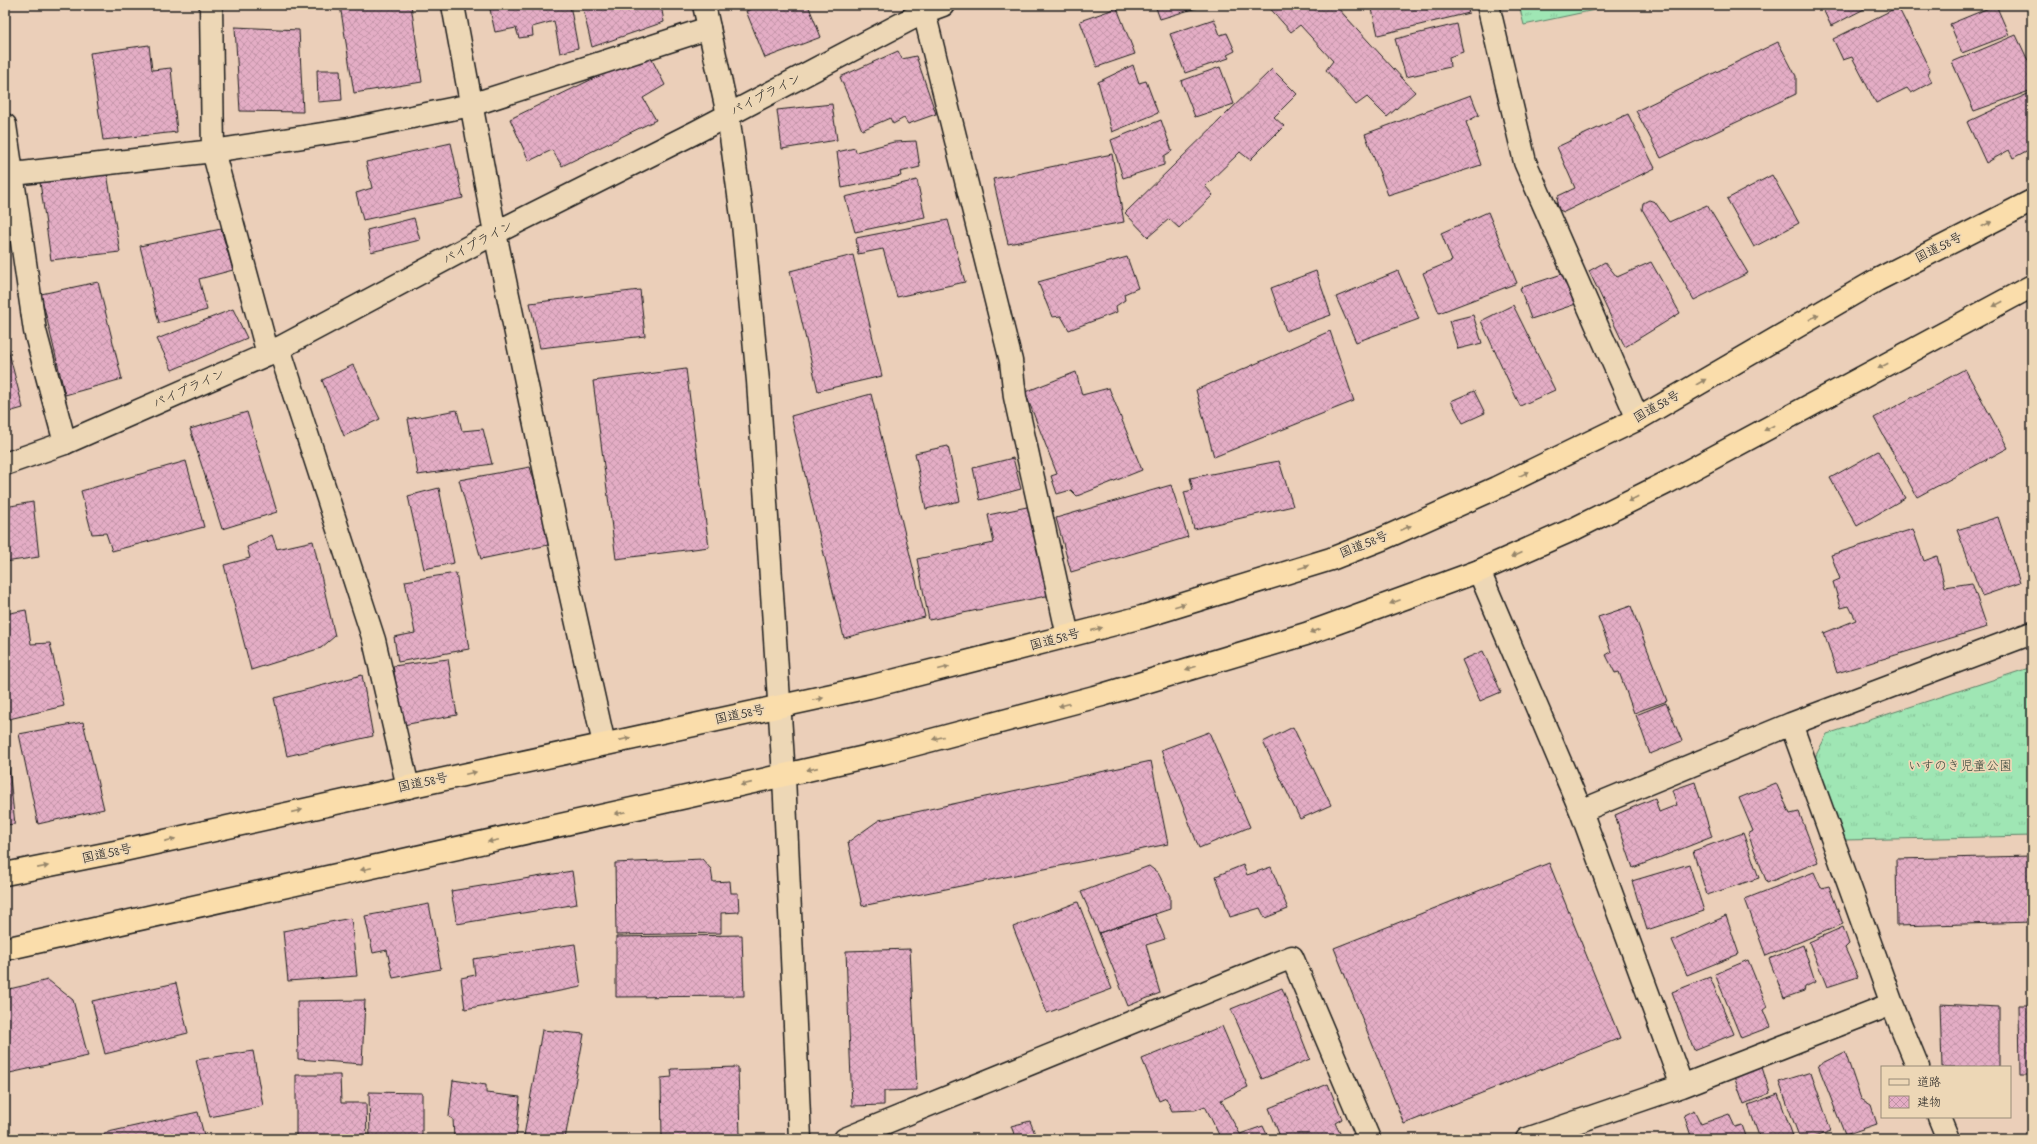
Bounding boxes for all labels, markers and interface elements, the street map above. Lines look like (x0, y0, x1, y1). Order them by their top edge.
street label: パイプライン (727, 69, 805, 121)
street label: パイプライン (439, 216, 517, 270)
one-way arrow (1981, 221, 1993, 227)
street label: 国道58号 (1912, 228, 1966, 268)
one-way arrow (1992, 301, 2004, 308)
one-way arrow (1808, 313, 1820, 320)
one-way arrow (1877, 363, 1889, 369)
street label: パイプライン (150, 365, 228, 413)
one-way arrow (1695, 379, 1707, 386)
street label: 国道58号 (1630, 386, 1684, 428)
one-way arrow (1763, 424, 1775, 431)
one-way arrow (1518, 471, 1530, 477)
one-way arrow (1628, 496, 1639, 502)
one-way arrow (1400, 525, 1411, 531)
street label: 国道58号 (1337, 527, 1391, 563)
one-way arrow (1510, 552, 1522, 558)
one-way arrow (1298, 564, 1310, 570)
one-way arrow (1388, 599, 1400, 605)
one-way arrow (1174, 602, 1186, 608)
street label: 国道58号 (1028, 624, 1082, 656)
one-way arrow (1091, 625, 1103, 631)
one-way arrow (1309, 628, 1321, 634)
one-way arrow (938, 665, 950, 671)
one-way arrow (1184, 665, 1196, 671)
one-way arrow (812, 695, 824, 701)
street label: 国道58号 (713, 700, 767, 730)
one-way arrow (1058, 702, 1070, 708)
one-way arrow (932, 735, 944, 741)
one-way arrow (619, 736, 632, 742)
park label: いすのき児童公園 (1908, 757, 2012, 776)
one-way arrow (806, 767, 818, 773)
street label: 国道58号 (396, 768, 450, 798)
one-way arrow (465, 769, 477, 775)
one-way arrow (740, 782, 753, 788)
one-way arrow (291, 808, 303, 814)
one-way arrow (613, 810, 626, 816)
one-way arrow (164, 836, 177, 842)
one-way arrow (486, 838, 499, 844)
street label: 国道58号 (80, 839, 134, 869)
one-way arrow (37, 863, 49, 869)
one-way arrow (360, 866, 372, 872)
legend (1881, 1066, 2011, 1118)
text: 道路 (1917, 1074, 1941, 1092)
text: 建物 (1917, 1094, 1941, 1112)

